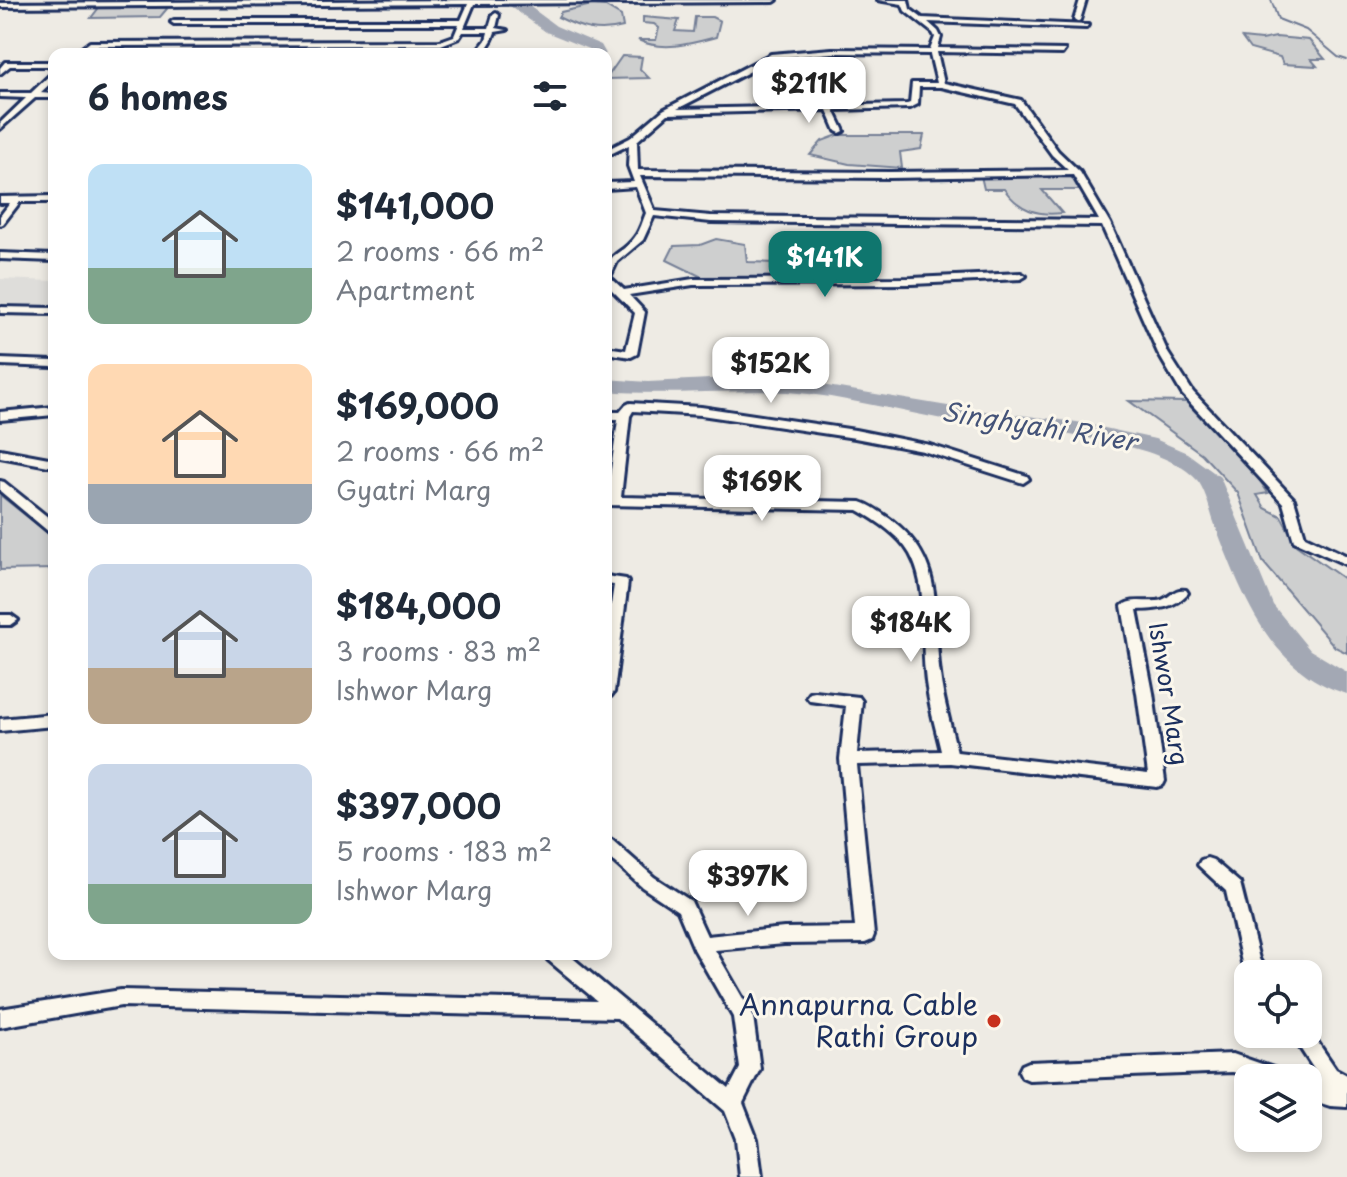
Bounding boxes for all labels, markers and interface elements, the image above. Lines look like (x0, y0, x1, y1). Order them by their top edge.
pin: $211K (753, 57, 865, 125)
text: $211K (771, 63, 847, 102)
text: 6 homes (88, 70, 228, 122)
icon: filters (528, 74, 572, 118)
text: $141,000 (336, 179, 494, 231)
icon: home (152, 196, 248, 292)
text: 2 rooms · 66 m² (336, 231, 545, 270)
pin: $141K (769, 231, 881, 299)
text: $141K (787, 237, 863, 276)
text: Apartment (336, 270, 475, 309)
pin: $152K (715, 337, 827, 405)
text: $152K (730, 343, 812, 382)
text: $169,000 (336, 379, 499, 431)
water label: Singhyahi River (939, 391, 1142, 461)
icon: home (152, 396, 248, 492)
text: 2 rooms · 66 m² (336, 431, 545, 470)
pin: $169K (706, 455, 818, 523)
text: $169K (722, 461, 802, 500)
text: Gyatri Marg (336, 470, 491, 509)
text: $184,000 (336, 579, 501, 631)
icon: home (152, 596, 248, 692)
pin: $184K (855, 596, 967, 664)
text: $184K (870, 602, 952, 641)
street label: Ishwor Marg (1141, 620, 1199, 768)
text: 3 rooms · 83 m² (336, 631, 541, 670)
text: Ishwor Marg (336, 670, 492, 709)
text: $397,000 (336, 779, 501, 831)
icon: home (152, 796, 248, 892)
text: 5 rooms · 183 m² (336, 831, 552, 870)
pin: $397K (692, 850, 804, 918)
text: $397K (707, 856, 789, 895)
text: Ishwor Marg (336, 870, 492, 909)
map controls (1234, 960, 1322, 1152)
button: locate (1234, 960, 1322, 1048)
place label: Annapurna Cable Rathi Group (739, 982, 978, 1057)
marker: Annapurna Cable Rathi Group (985, 1012, 1003, 1030)
button: layers (1234, 1064, 1322, 1152)

